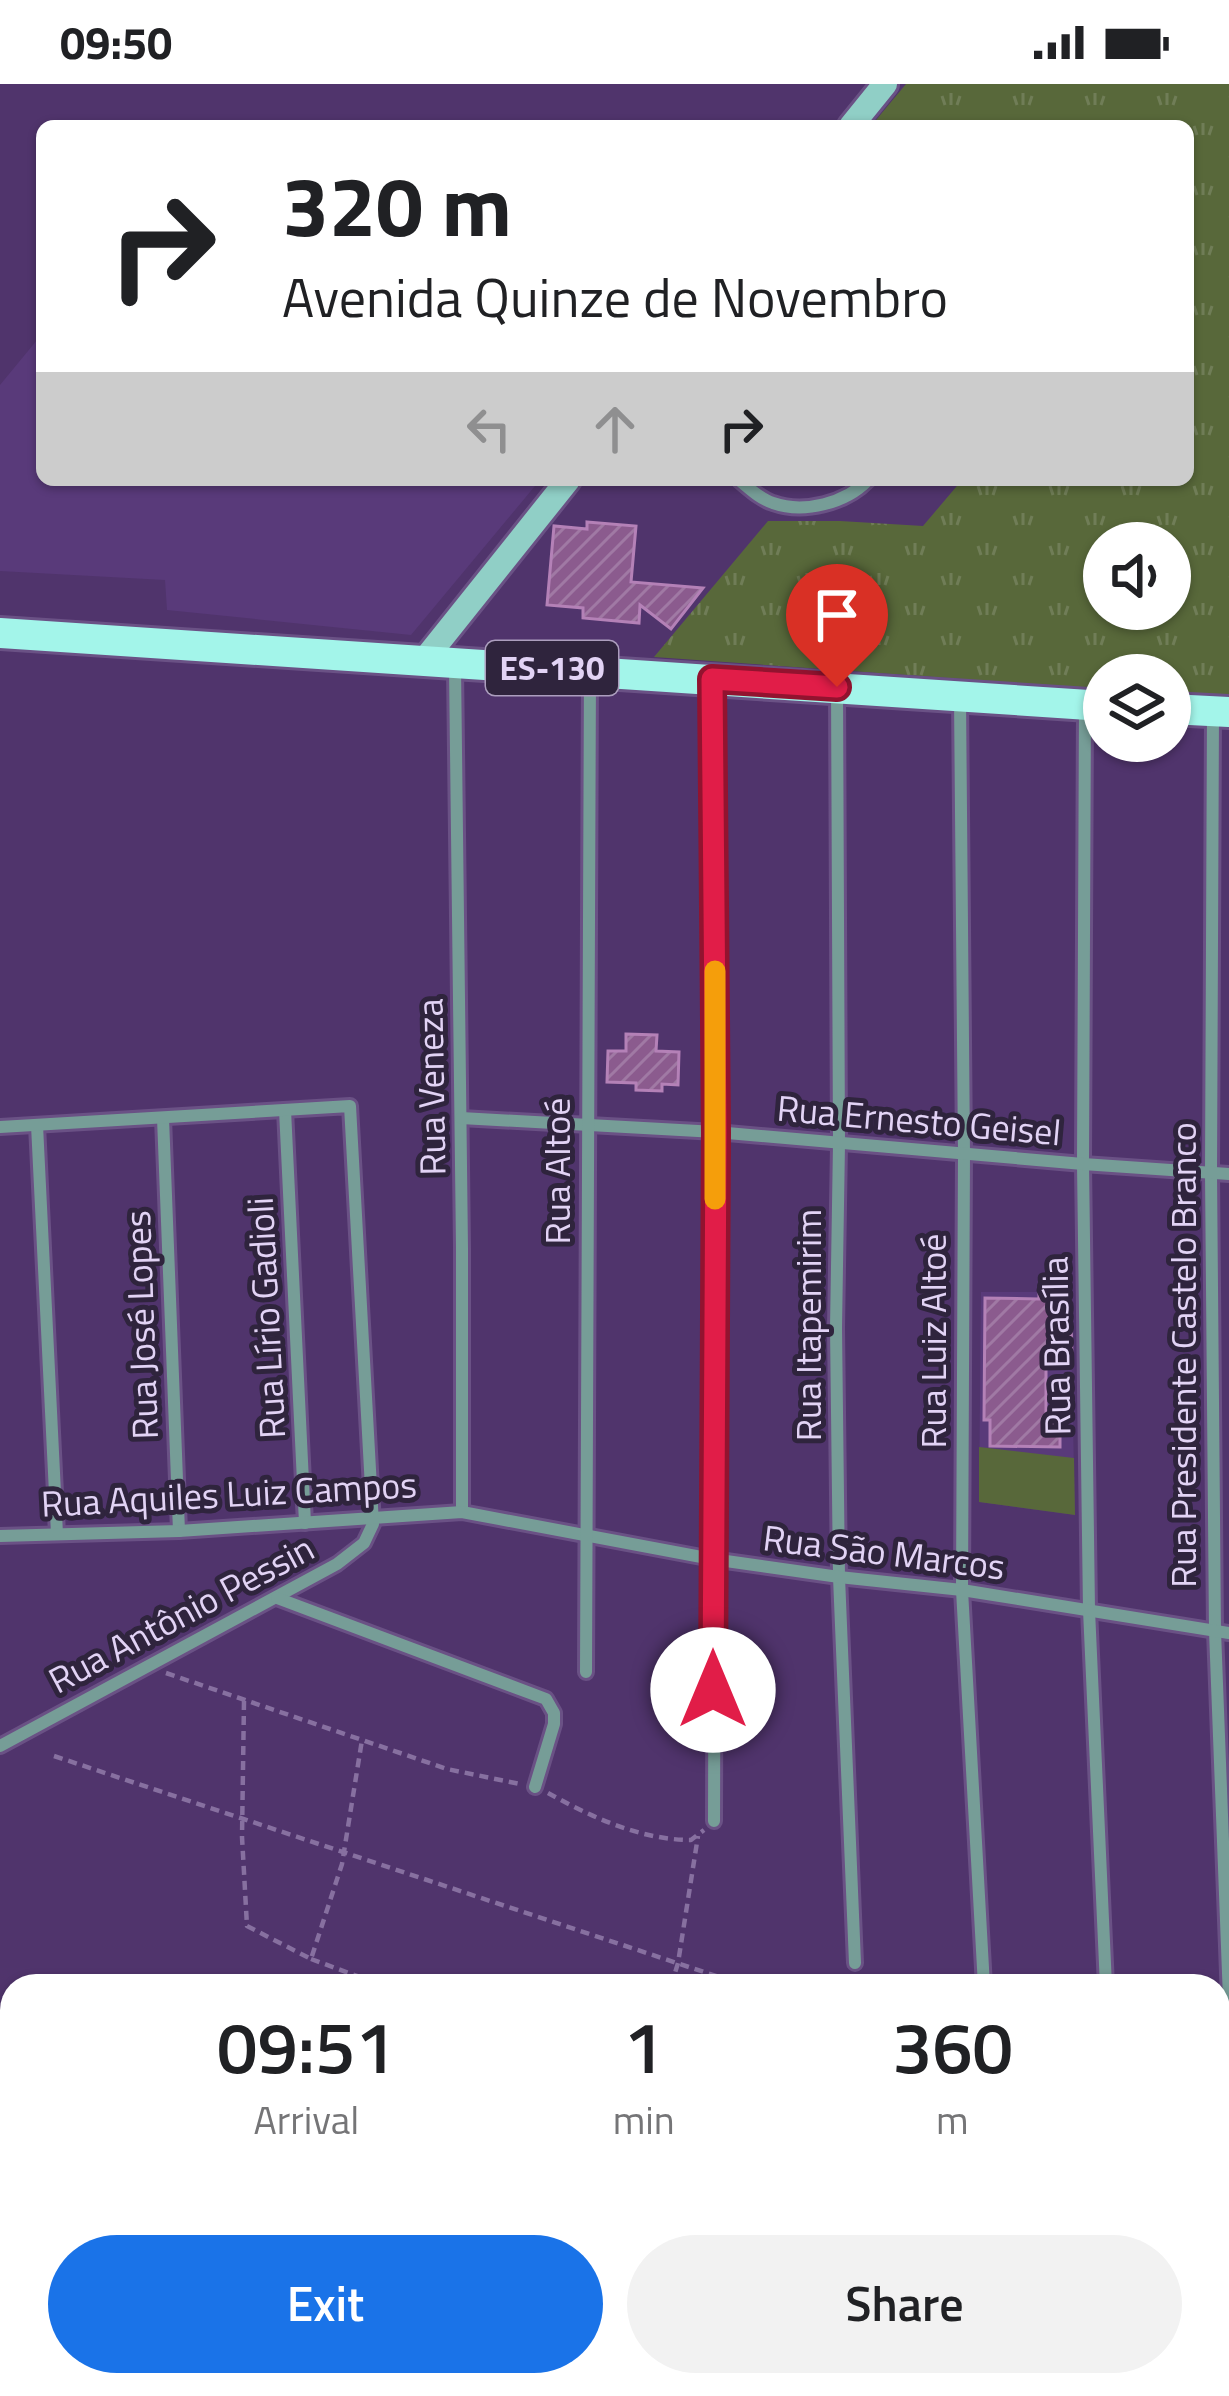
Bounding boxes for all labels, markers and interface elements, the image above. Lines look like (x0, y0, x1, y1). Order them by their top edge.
text: 09:50 (60, 8, 172, 76)
text: 320 m (282, 141, 512, 269)
icon: right (84, 168, 240, 324)
text: Avenida Quinze de Novembro (282, 256, 948, 338)
icon: left (456, 396, 522, 462)
icon: ahead (582, 396, 648, 462)
icon: right (708, 396, 774, 462)
map controls (1083, 522, 1191, 762)
button: sound (1083, 522, 1191, 630)
pin (786, 564, 888, 687)
icon: arrive (804, 582, 870, 648)
road number: ES-130 (486, 641, 618, 695)
button: layers (1083, 654, 1191, 762)
street label: Rua Veneza (401, 998, 460, 1176)
street label: Rua Ernesto Geisel (775, 1080, 1063, 1159)
street label: Rua Altoé (529, 1098, 584, 1244)
street label: Rua Presidente Castelo Branco (1155, 1122, 1210, 1588)
street label: Rua Lírio Gadioli (232, 1196, 299, 1440)
street label: Rua Itapemirim (780, 1209, 835, 1441)
street label: Rua José Lopes (109, 1210, 172, 1441)
street label: Rua Luiz Altoé (905, 1233, 960, 1449)
street label: Rua Brasília (1026, 1256, 1085, 1436)
street label: Rua Aquiles Luiz Campos (40, 1456, 418, 1531)
street label: Rua São Marcos (760, 1509, 1008, 1594)
street label: Rua Antônio Pessin (38, 1520, 323, 1707)
position arrow (650, 1627, 776, 1753)
text: 09:51 (217, 1991, 396, 2101)
text: 1 (624, 1991, 664, 2101)
text: 360 (892, 1991, 1013, 2101)
text: Arrival (253, 2090, 359, 2149)
text: min (613, 2090, 675, 2149)
text: m (936, 2090, 969, 2149)
button: Exit (48, 2235, 603, 2373)
button: Share (627, 2235, 1182, 2373)

